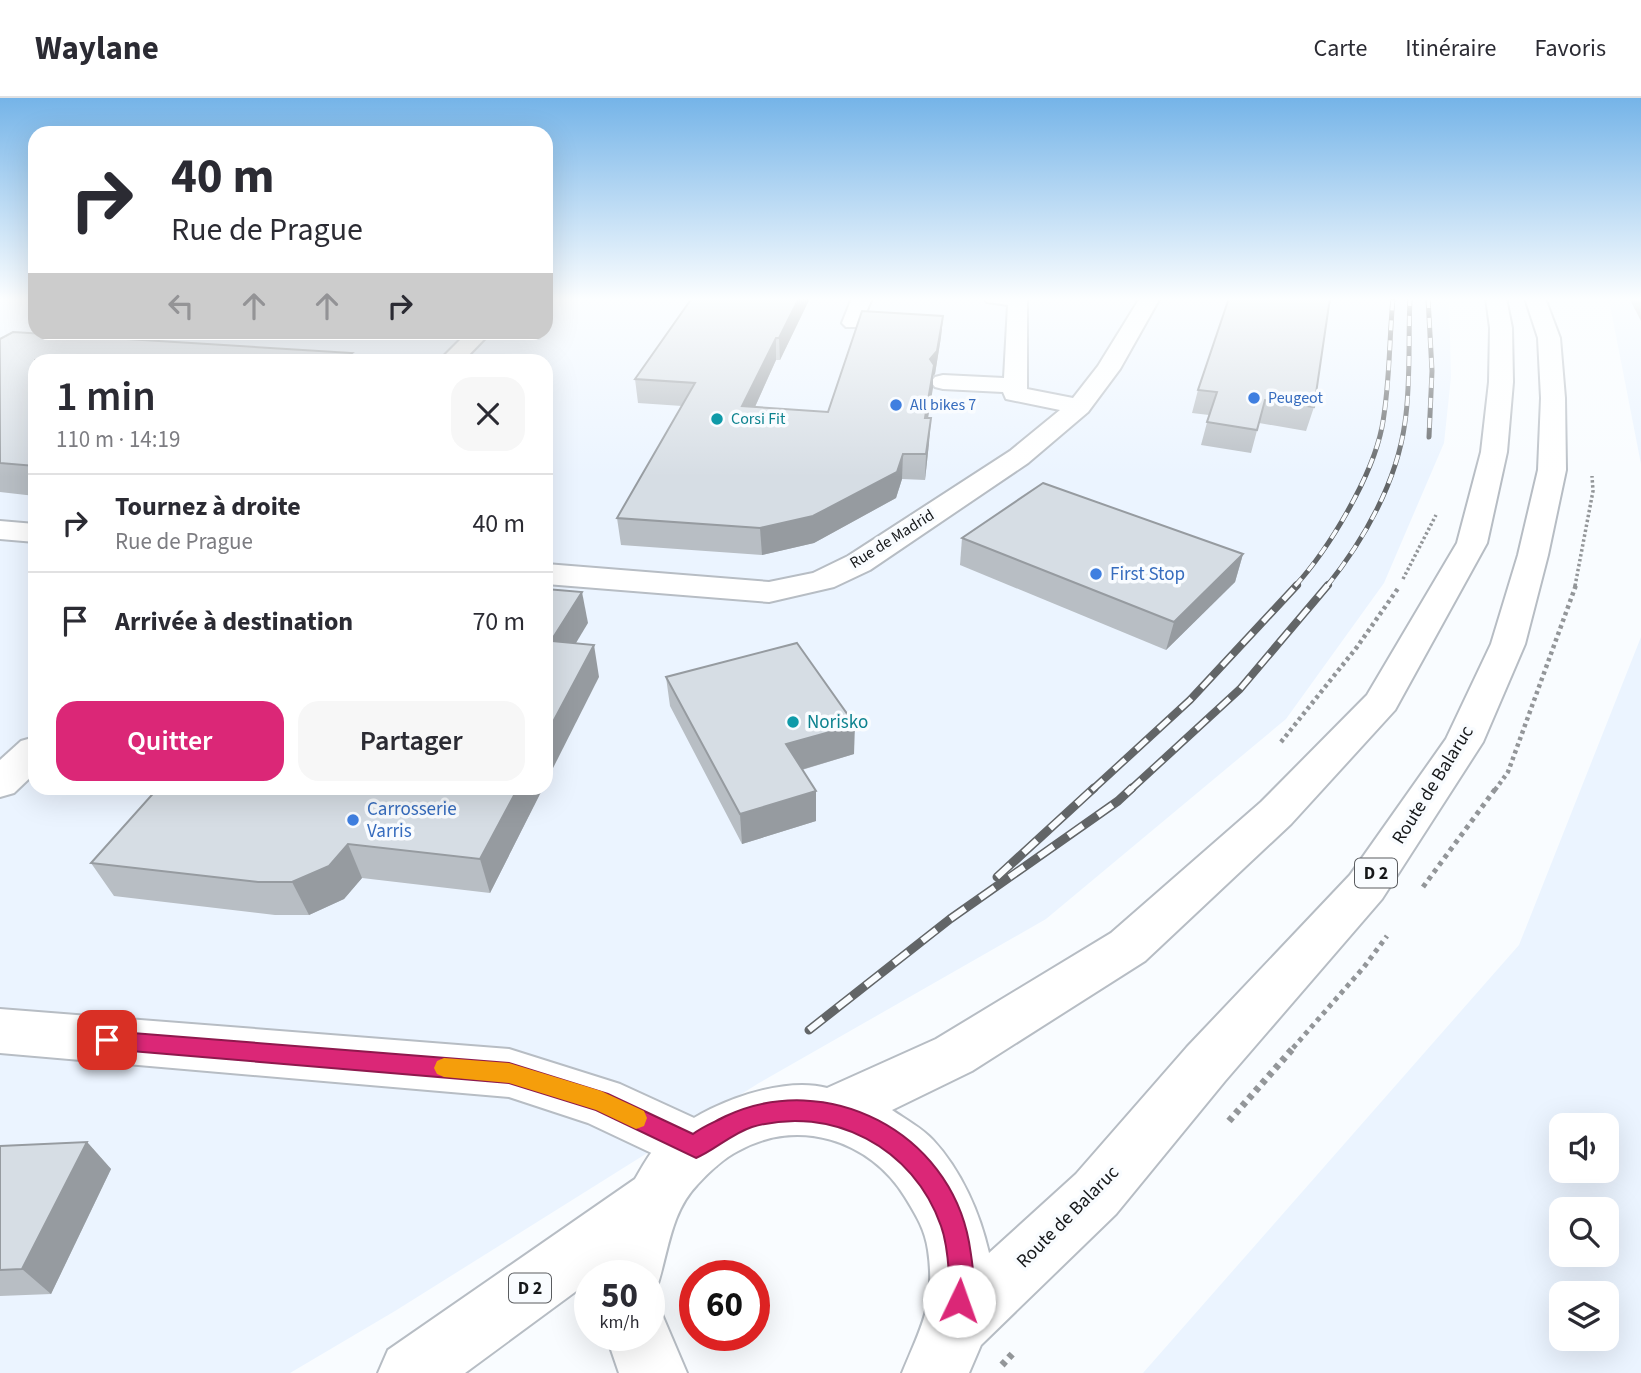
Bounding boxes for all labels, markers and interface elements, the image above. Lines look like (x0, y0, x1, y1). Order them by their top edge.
text: Waylane (35, 25, 159, 72)
text: Carte (1313, 31, 1367, 66)
text: Itinéraire (1405, 31, 1496, 66)
text: Favoris (1534, 31, 1606, 66)
text: 40 m (171, 142, 275, 212)
icon: right (56, 154, 147, 245)
text: Rue de Prague (171, 207, 363, 253)
icon: left (162, 287, 200, 325)
icon: ahead (235, 287, 273, 325)
icon: ahead (308, 287, 346, 325)
icon: right (381, 287, 419, 325)
text: 1 min (56, 367, 156, 427)
button: close (451, 377, 525, 451)
place label: Peugeot (1268, 387, 1323, 409)
marker: Peugeot (1246, 390, 1262, 406)
place label: All bikes 7 (910, 394, 976, 416)
marker: All bikes 7 (888, 397, 904, 413)
place label: Corsi Fit (731, 408, 786, 430)
marker: Corsi Fit (709, 411, 725, 427)
text: 110 m · 14:19 (56, 423, 180, 456)
text: Tournez à droite (115, 488, 301, 525)
icon: right (56, 504, 94, 542)
street label: Rue de Madrid (846, 504, 938, 574)
text: 40 m (472, 505, 525, 542)
text: Rue de Prague (115, 525, 253, 558)
place label: First Stop (1110, 561, 1185, 588)
marker: First Stop (1088, 566, 1104, 582)
icon: arrive (56, 602, 94, 640)
text: Arrivée à destination (115, 603, 353, 640)
text: 70 m (472, 603, 525, 640)
button: Quitter (56, 701, 284, 781)
button: Partager (298, 701, 525, 781)
place label: Norisko (807, 709, 868, 736)
marker: Norisko (785, 714, 801, 730)
street label: Route de Balaruc (1386, 720, 1480, 849)
place label: Carrosserie Varris (367, 796, 457, 845)
marker: Carrosserie Varris (345, 812, 361, 828)
road number: D 2 (1355, 858, 1397, 888)
pin (77, 1010, 137, 1070)
icon: arrive (88, 1021, 126, 1059)
map controls (1549, 1113, 1619, 1351)
button: sound (1549, 1113, 1619, 1183)
street label: Route de Balaruc (1011, 1159, 1126, 1274)
button: search (1549, 1197, 1619, 1267)
speed limit sign: 60 (679, 1260, 770, 1351)
position arrow (922, 1264, 996, 1338)
text: 50 (601, 1271, 638, 1321)
road number: D 2 (509, 1274, 551, 1302)
button: layers (1549, 1281, 1619, 1351)
text: km/h (600, 1310, 639, 1335)

